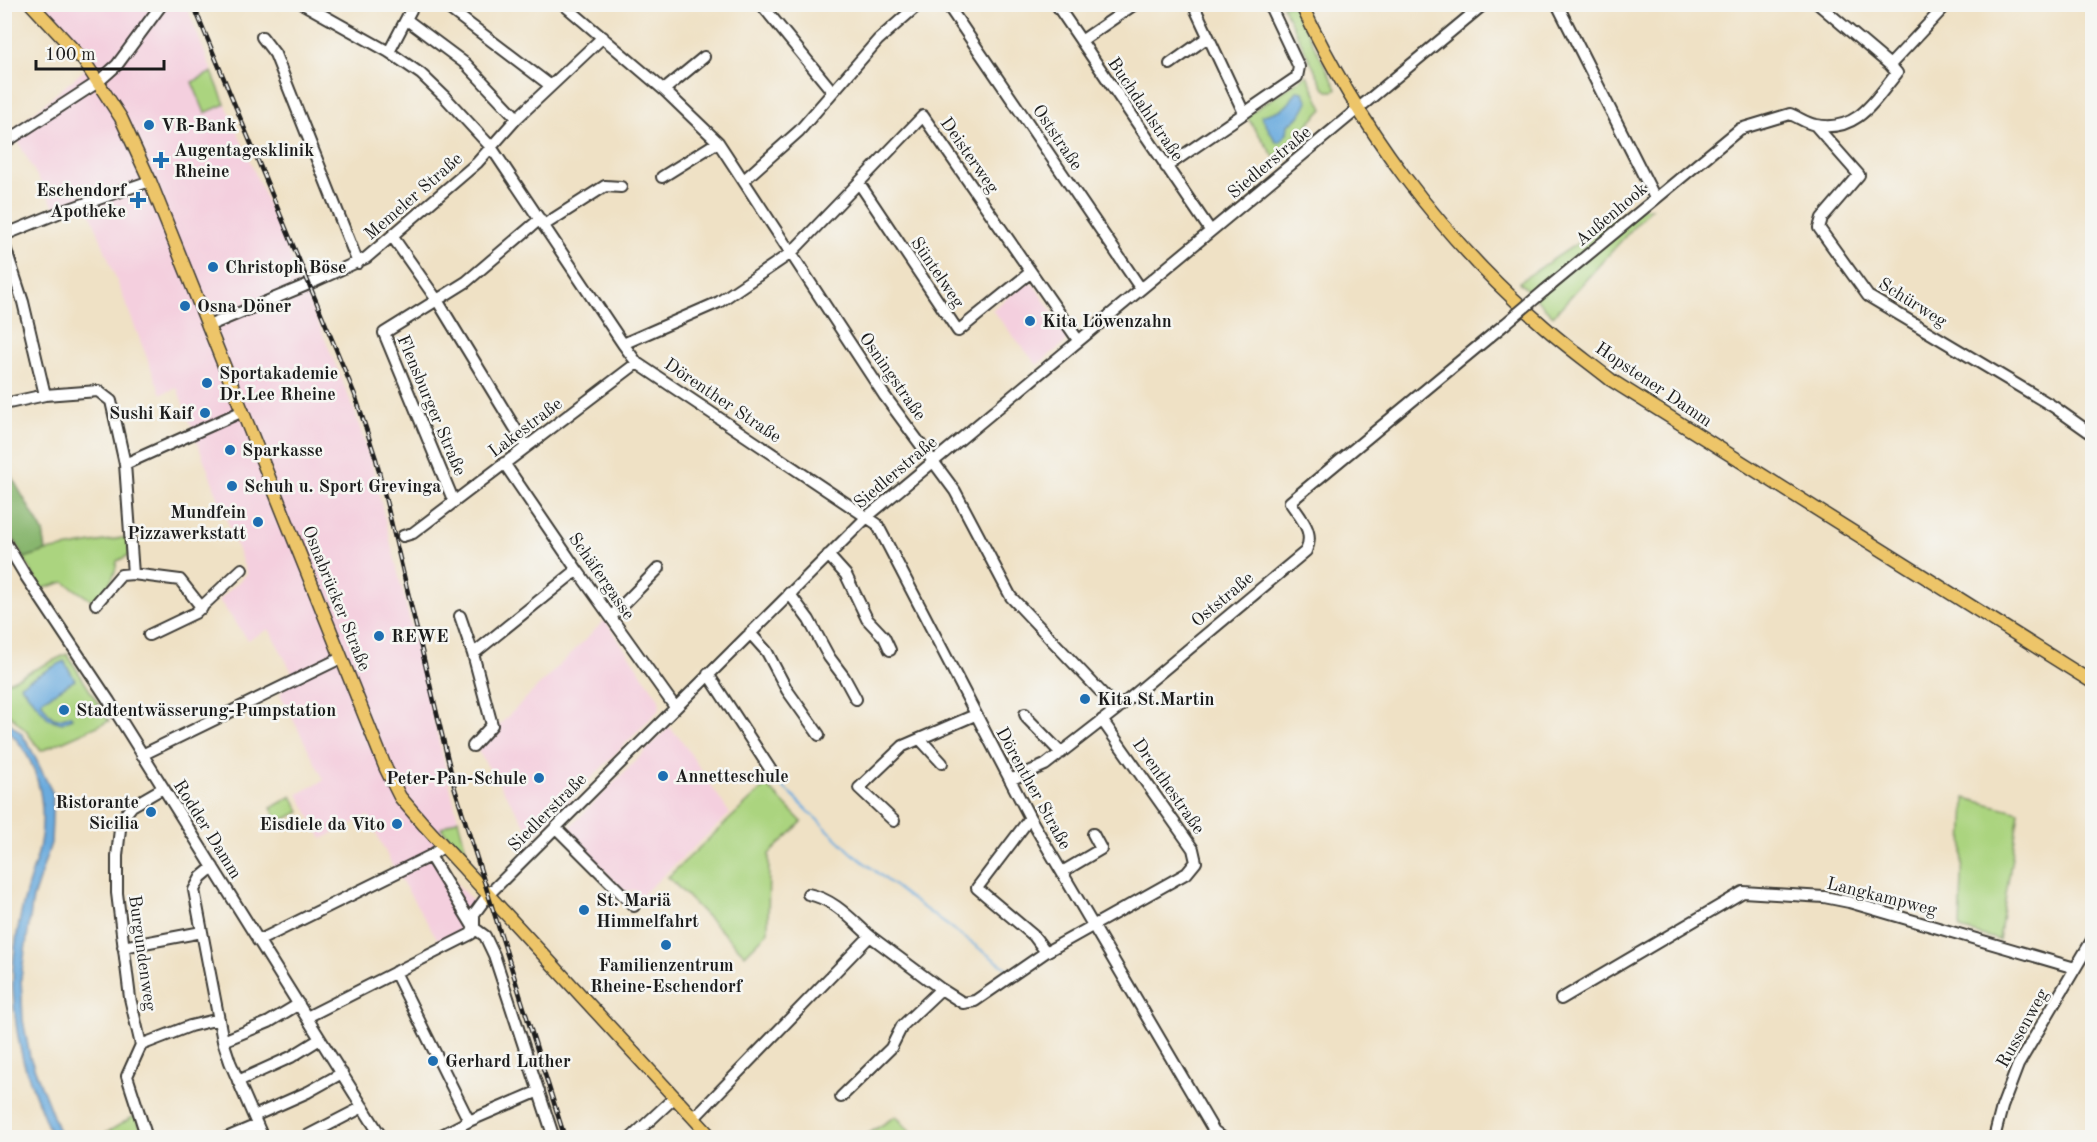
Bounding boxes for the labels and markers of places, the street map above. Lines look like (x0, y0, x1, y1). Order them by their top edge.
place label: VR-Bank (161, 117, 237, 135)
marker: VR-Bank (142, 118, 156, 132)
place label: Augentagesklinik Rheine (174, 142, 314, 181)
marker: Augentagesklinik Rheine (152, 151, 170, 169)
place label: Eschendorf Apotheke (36, 182, 128, 221)
marker: Eschendorf Apotheke (131, 193, 145, 207)
place label: Christoph Böse (225, 259, 346, 277)
marker: Christoph Böse (206, 260, 220, 274)
place label: Osna Döner (197, 298, 291, 316)
marker: Osna Döner (178, 299, 192, 313)
place label: Kita Löwenzahn (1042, 313, 1172, 331)
marker: Kita Löwenzahn (1023, 314, 1037, 328)
place label: Sportakademie Dr.Lee Rheine (219, 365, 338, 404)
marker: Sportakademie Dr.Lee Rheine (200, 376, 214, 390)
place label: Sushi Kaif (109, 405, 195, 423)
marker: Sushi Kaif (198, 406, 212, 420)
place label: Sparkasse (242, 442, 323, 460)
marker: Sparkasse (223, 443, 237, 457)
place label: Schuh u. Sport Grevinga (244, 478, 441, 496)
marker: Schuh u. Sport Grevinga (225, 479, 239, 493)
place label: Mundfein Pizzawerkstatt (127, 504, 246, 543)
marker: Mundfein Pizzawerkstatt (251, 515, 265, 529)
place label: REWE (391, 628, 448, 646)
marker: REWE (372, 629, 386, 643)
place label: Kita St.Martin (1097, 691, 1215, 709)
marker: Kita St.Martin (1078, 692, 1092, 706)
place label: Stadtentwässerung-Pumpstation (76, 702, 336, 720)
marker: Stadtentwässerung-Pumpstation (57, 703, 71, 717)
place label: Annetteschule (675, 768, 789, 786)
marker: Annetteschule (656, 769, 670, 783)
place label: Peter-Pan-Schule (386, 770, 527, 788)
marker: Peter-Pan-Schule (532, 771, 546, 785)
place label: Ristorante Sicilia (55, 794, 139, 833)
marker: Ristorante Sicilia (144, 805, 158, 819)
place label: Eisdiele da Vito (259, 816, 385, 834)
marker: Eisdiele da Vito (390, 817, 404, 831)
place label: St. Mariä Himmelfahrt (596, 892, 699, 931)
marker: St. Mariä Himmelfahrt (577, 903, 591, 917)
marker: Familienzentrum Rheine-Eschendorf (659, 938, 673, 952)
place label: Familienzentrum Rheine-Eschendorf (590, 957, 744, 996)
place label: Gerhard Luther (445, 1053, 571, 1071)
marker: Gerhard Luther (426, 1054, 440, 1068)

